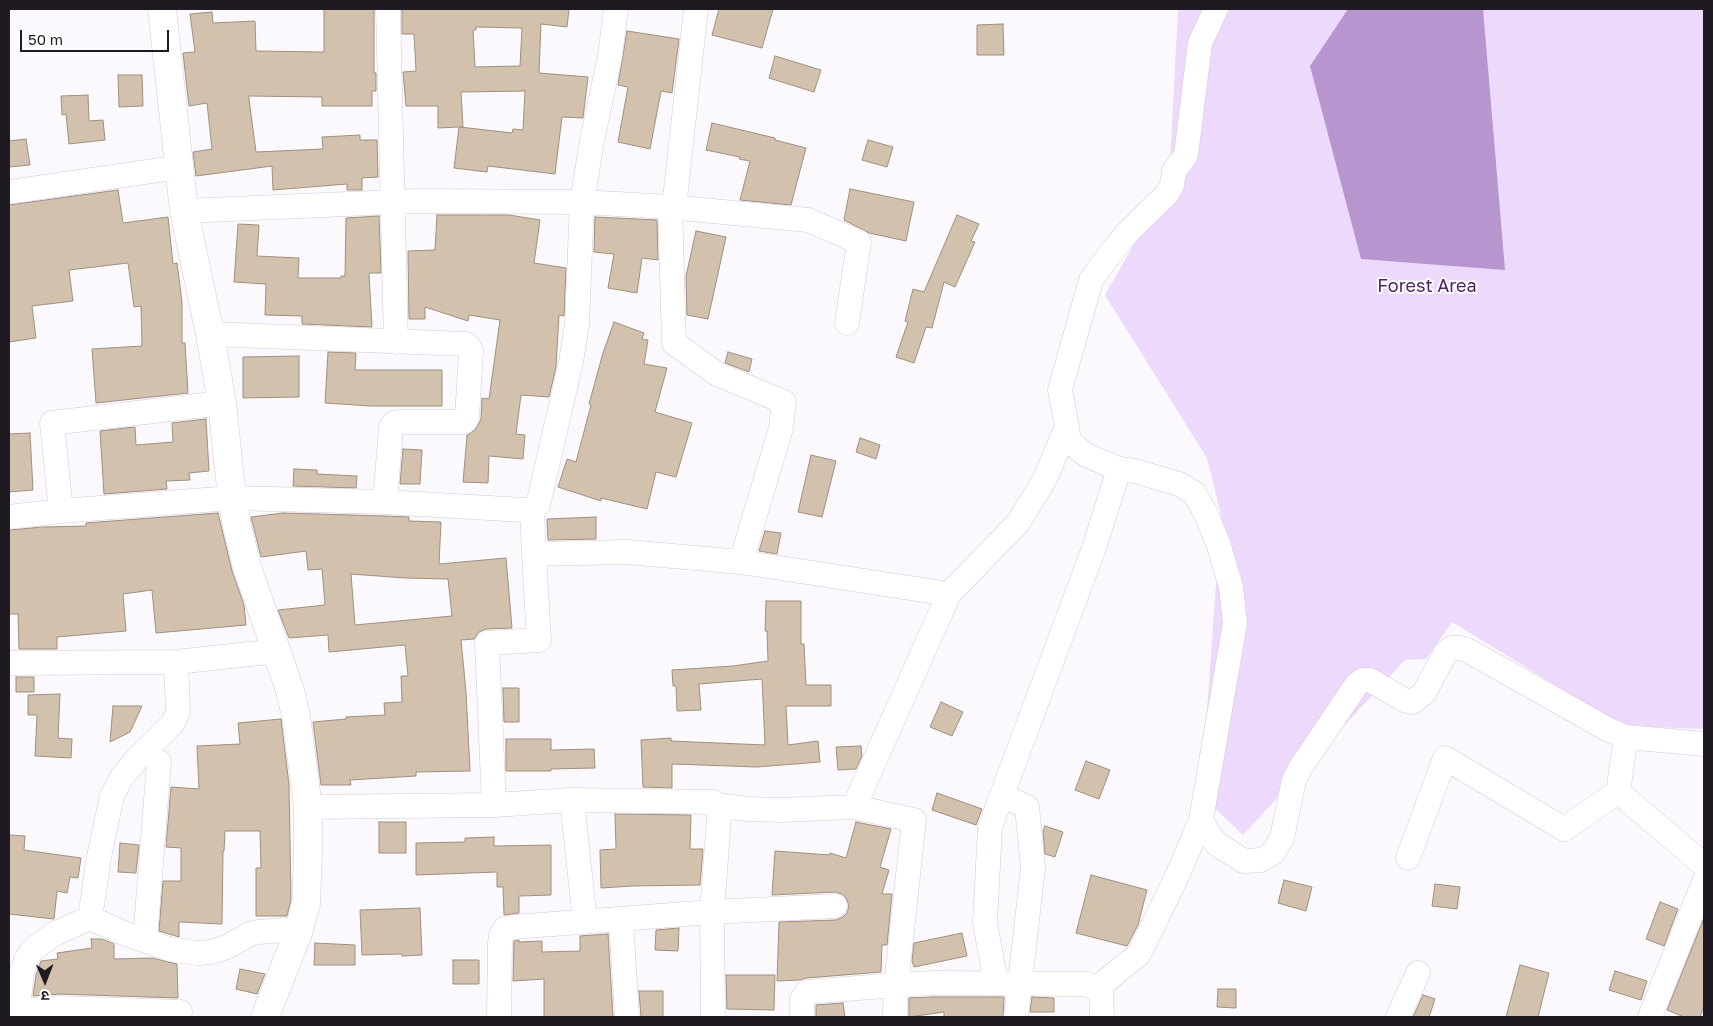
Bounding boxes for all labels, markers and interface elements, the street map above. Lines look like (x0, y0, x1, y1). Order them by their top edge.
scale bar (22, 20, 171, 52)
text: 50 m (28, 30, 63, 48)
park label: Forest Area (1377, 275, 1477, 297)
north arrow (20, 956, 70, 1006)
text: उ (41, 988, 50, 1005)

